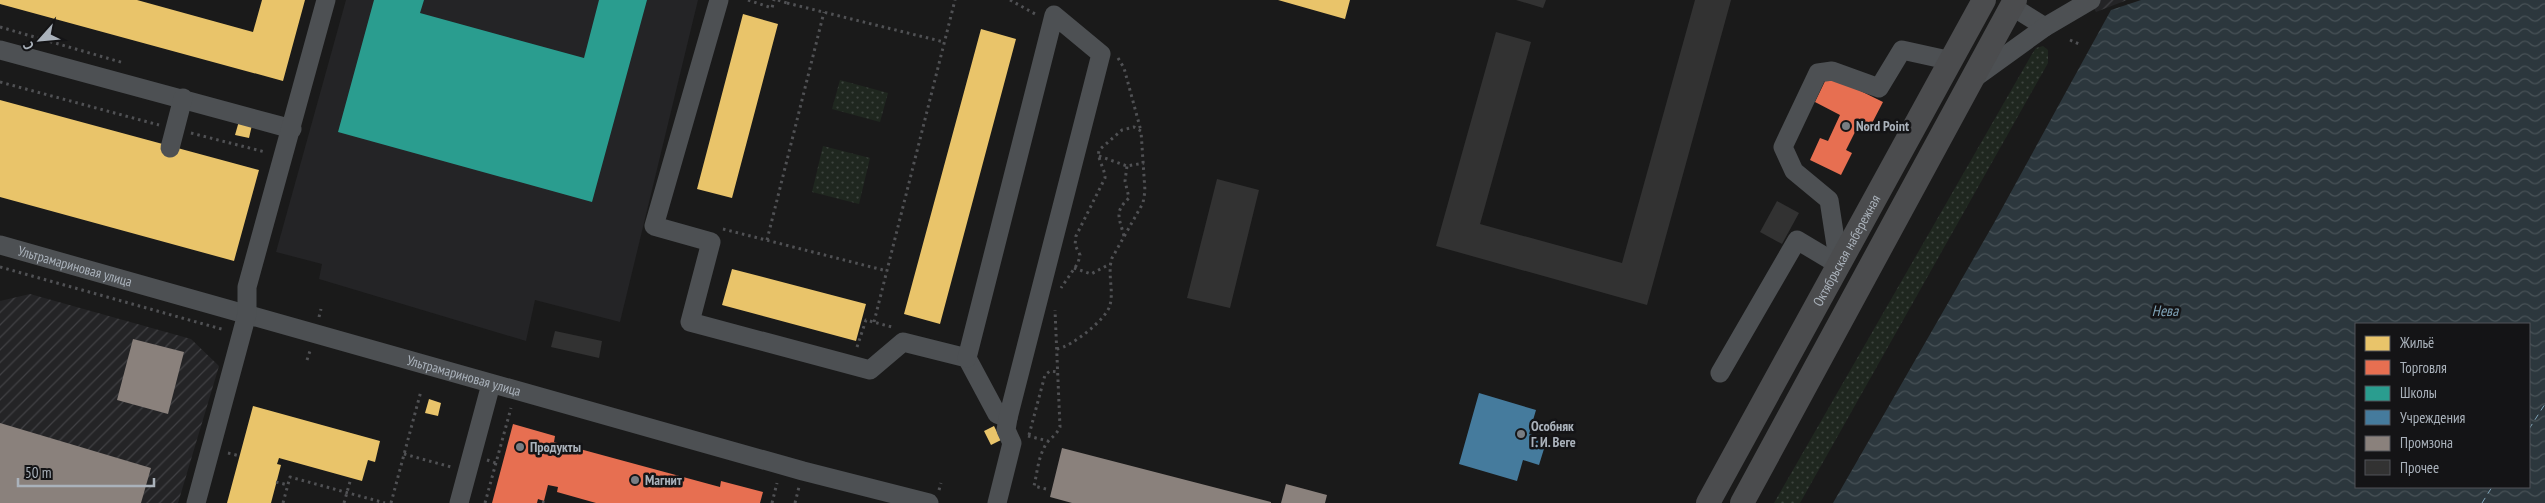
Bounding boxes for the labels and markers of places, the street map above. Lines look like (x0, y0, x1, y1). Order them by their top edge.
place label: Nord Point (1856, 117, 1909, 135)
marker: Nord Point (1840, 120, 1852, 132)
place label: Особняк Г. И. Веге (1531, 417, 1576, 451)
marker: Особняк Г. И. Веге (1515, 428, 1527, 440)
place label: Продукты (530, 438, 581, 456)
marker: Продукты (514, 441, 526, 453)
place label: Магнит (645, 471, 682, 489)
marker: Магнит (629, 474, 641, 486)

